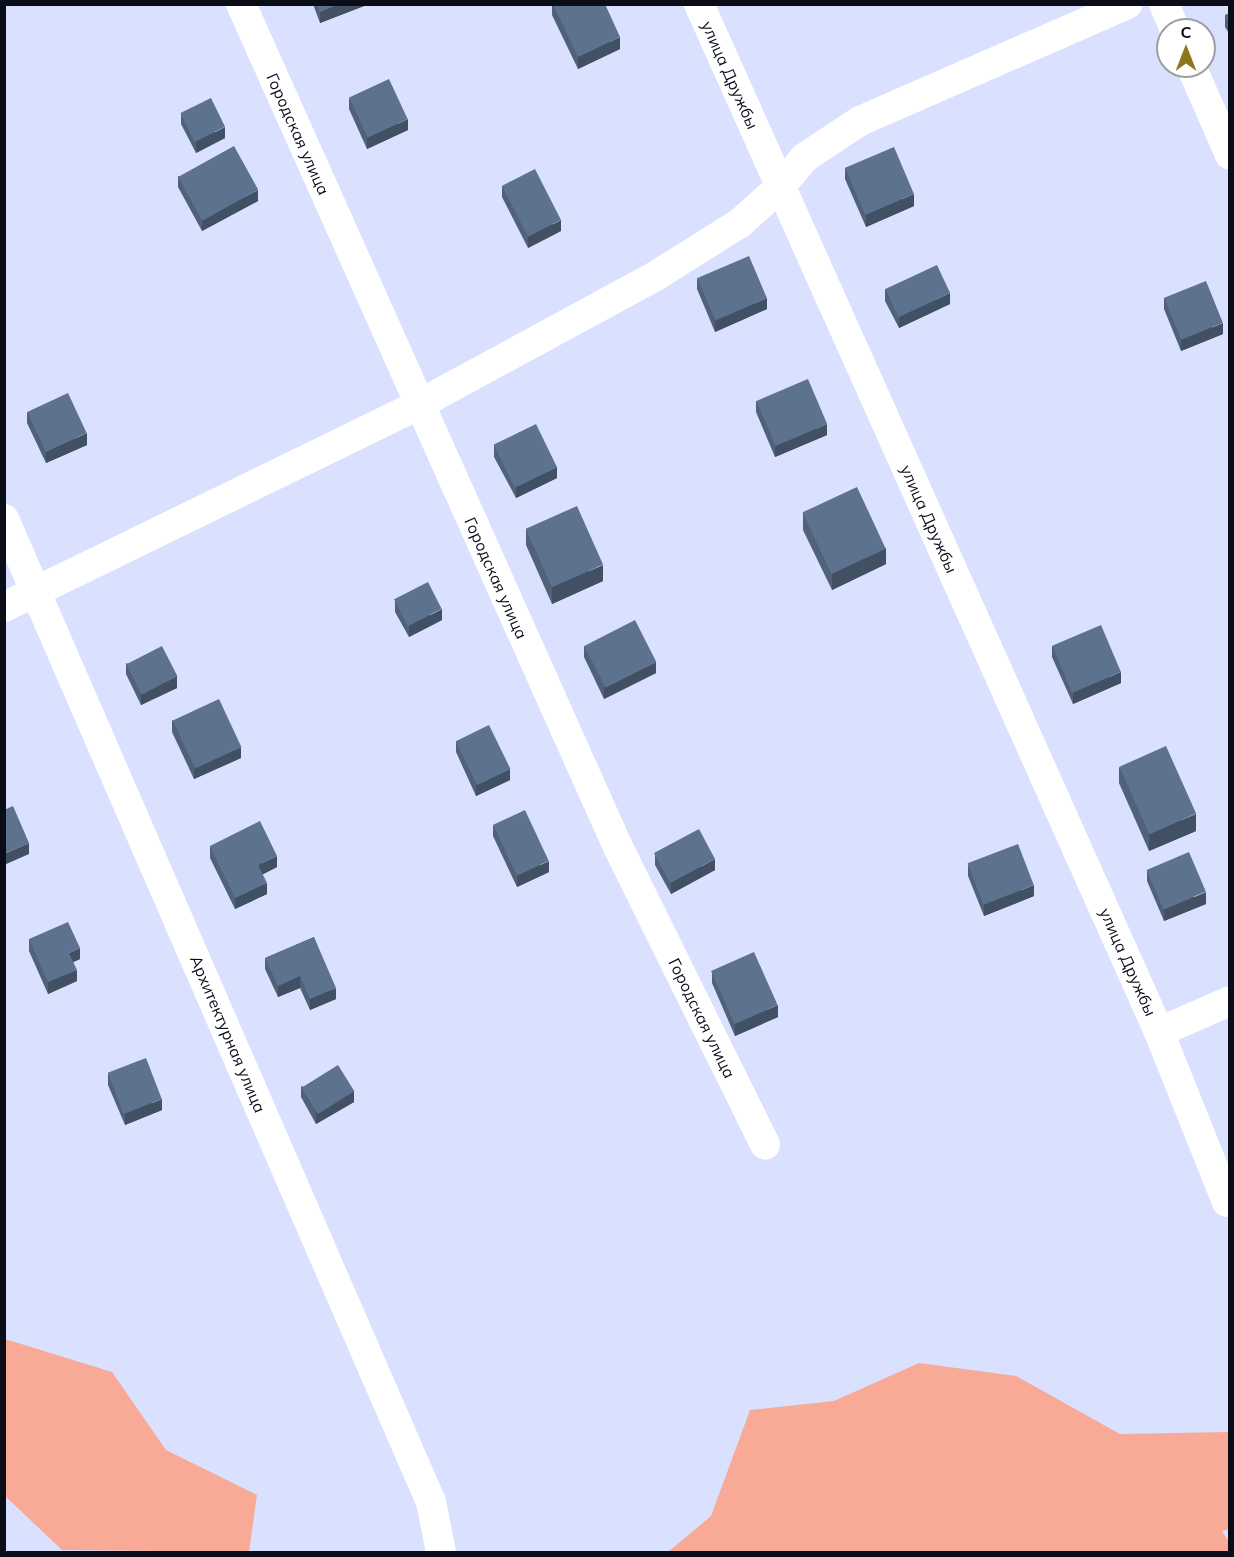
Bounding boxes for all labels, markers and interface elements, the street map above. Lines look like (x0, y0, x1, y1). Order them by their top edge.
street label: улица Дружбы (698, 18, 762, 132)
north arrow (1156, 18, 1216, 78)
text: С (1181, 22, 1191, 42)
street label: Городская улица (263, 70, 333, 198)
street label: улица Дружбы (897, 462, 961, 576)
street label: Городская улица (461, 514, 531, 642)
street label: улица Дружбы (1096, 905, 1160, 1019)
street label: Архитектурная улица (186, 952, 270, 1116)
street label: Городская улица (665, 955, 739, 1081)

